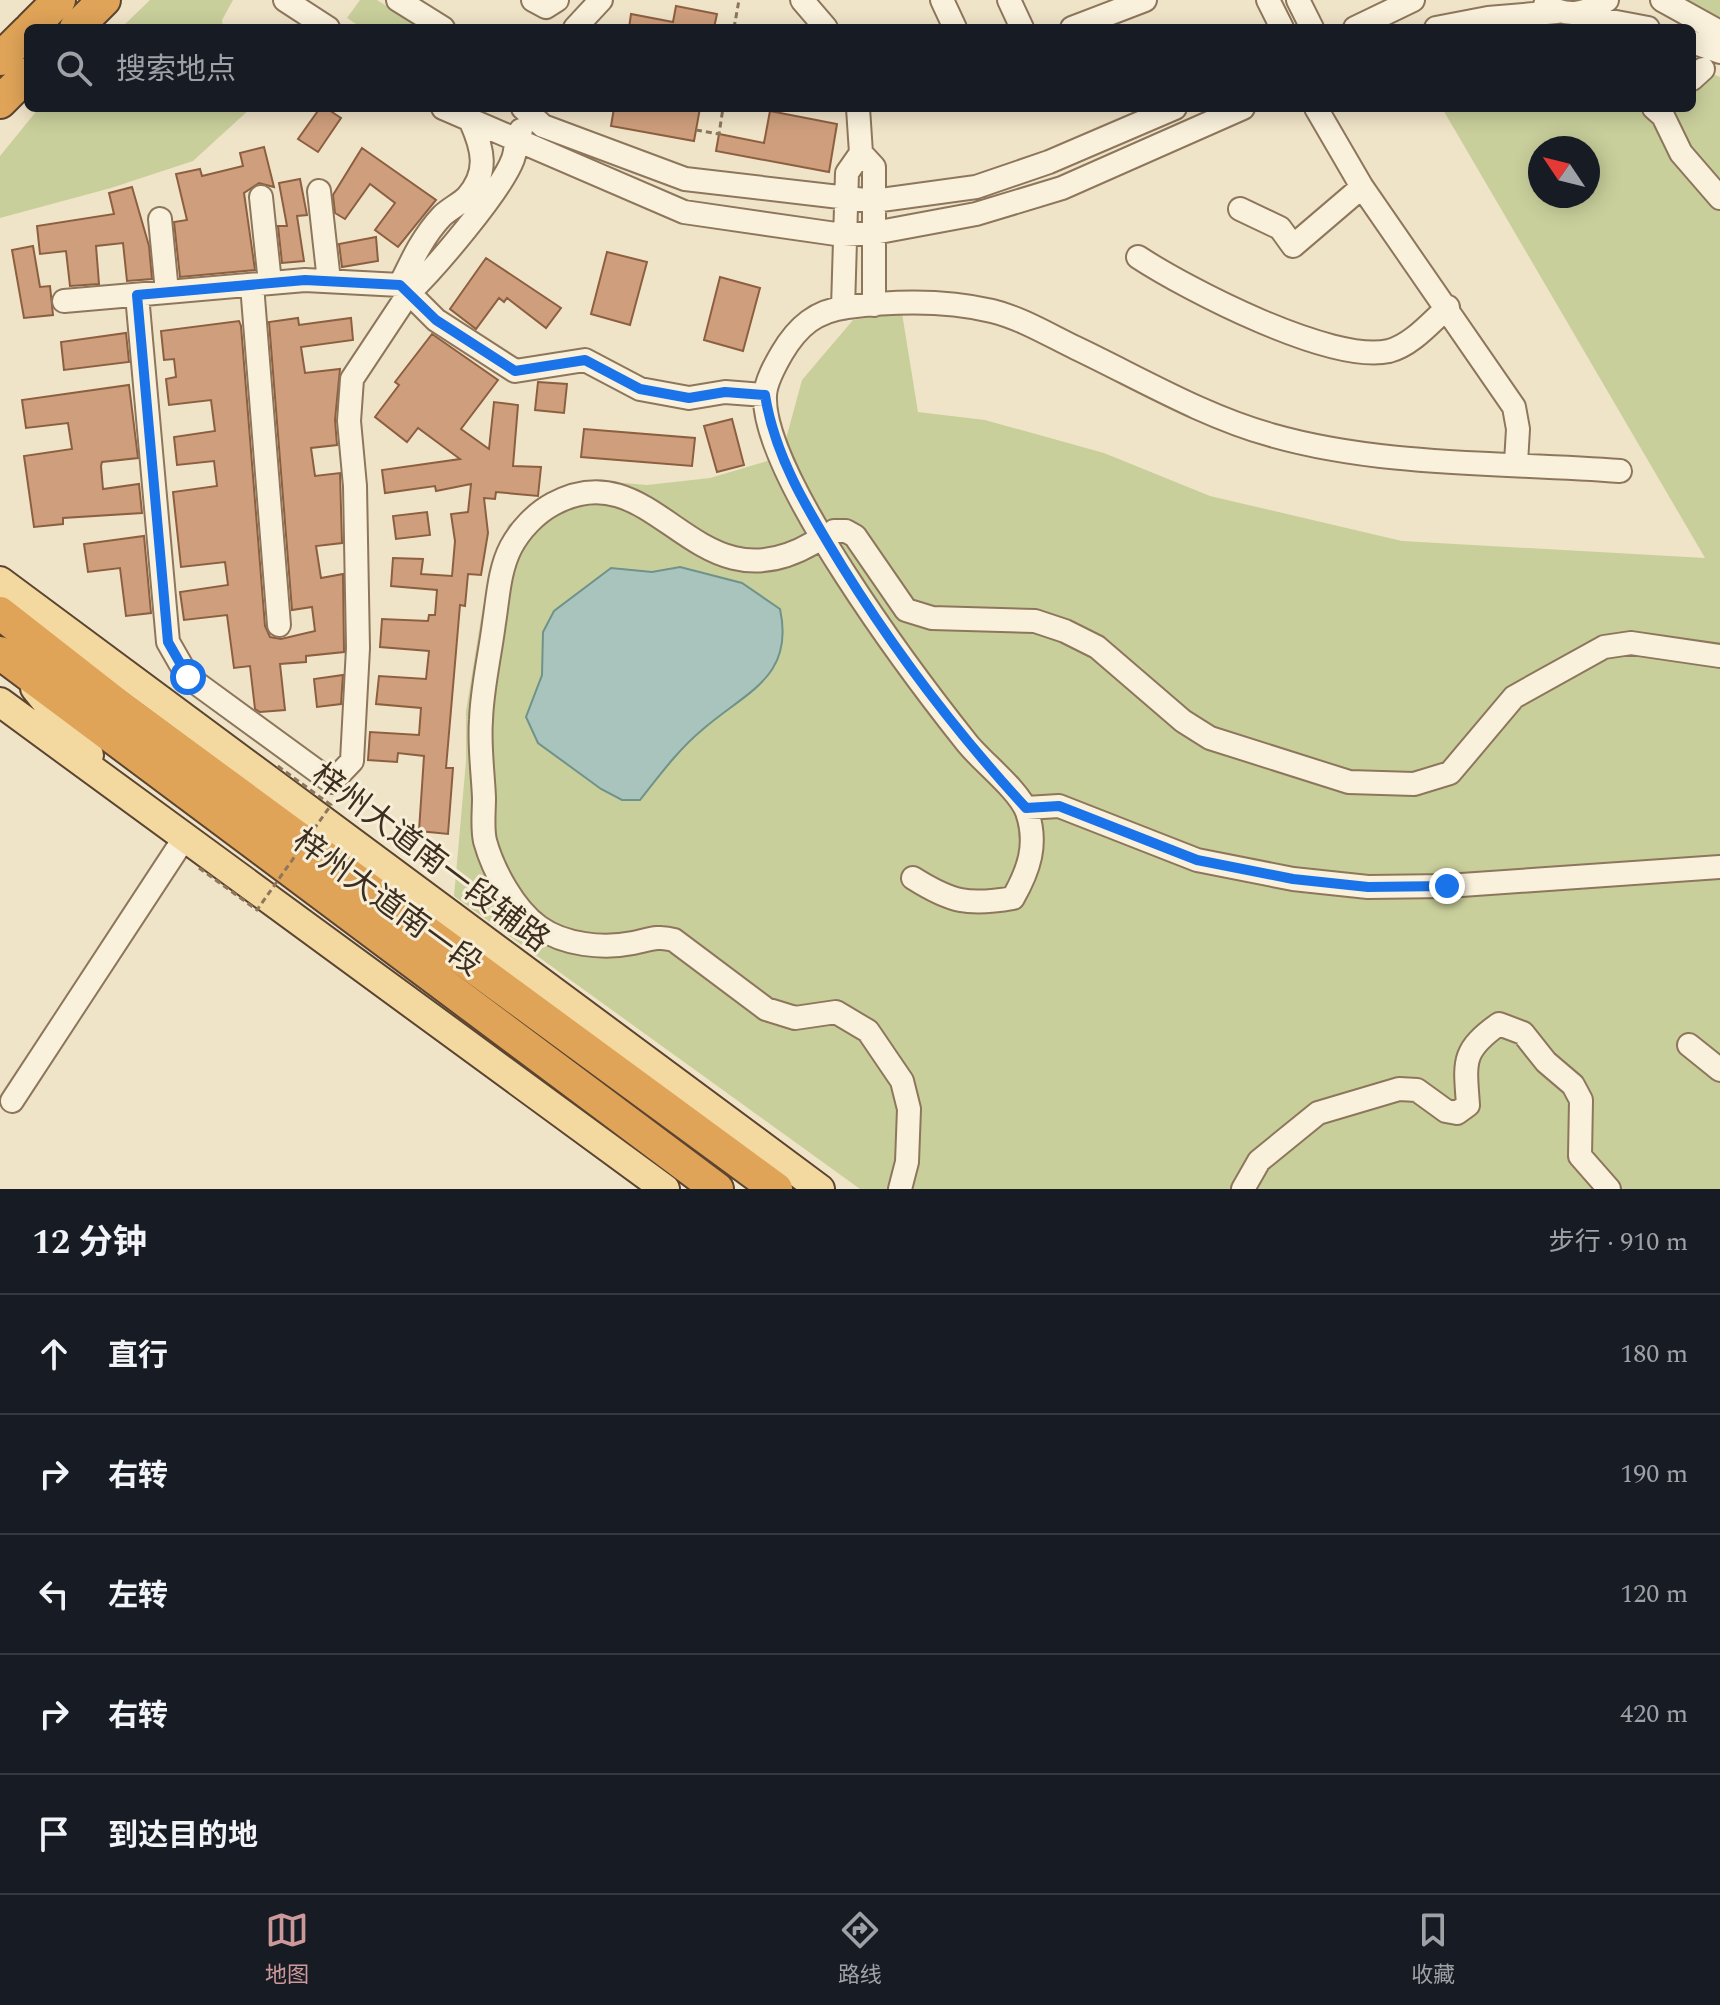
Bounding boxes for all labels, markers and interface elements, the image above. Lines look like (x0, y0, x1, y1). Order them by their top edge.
search box (24, 24, 1696, 112)
icon: search (52, 46, 96, 90)
text: 搜索地点 (116, 47, 236, 93)
north arrow (1528, 136, 1600, 208)
route start (170, 659, 206, 695)
street label: 梓州大道南一段辅路 (303, 756, 557, 960)
street label: 梓州大道南一段 (285, 822, 489, 984)
route end (1429, 868, 1465, 904)
text: 12 分钟 (32, 1217, 147, 1269)
text: 步行 · 910 m (1549, 1222, 1688, 1262)
icon: ahead (32, 1332, 76, 1376)
text: 直行 (108, 1333, 168, 1379)
text: 180 m (1620, 1334, 1688, 1374)
icon: right (32, 1452, 76, 1496)
text: 右转 (108, 1453, 168, 1499)
text: 190 m (1620, 1454, 1688, 1494)
icon: left (32, 1572, 76, 1616)
text: 左转 (108, 1573, 168, 1619)
text: 120 m (1620, 1574, 1688, 1614)
icon: right (32, 1692, 76, 1736)
text: 右转 (108, 1693, 168, 1739)
text: 420 m (1620, 1694, 1688, 1734)
icon: arrive (32, 1812, 76, 1856)
text: 到达目的地 (108, 1813, 258, 1859)
tab: 地图 (265, 1908, 309, 1992)
tab: 路线 (838, 1908, 882, 1992)
tab: 收藏 (1411, 1908, 1455, 1992)

